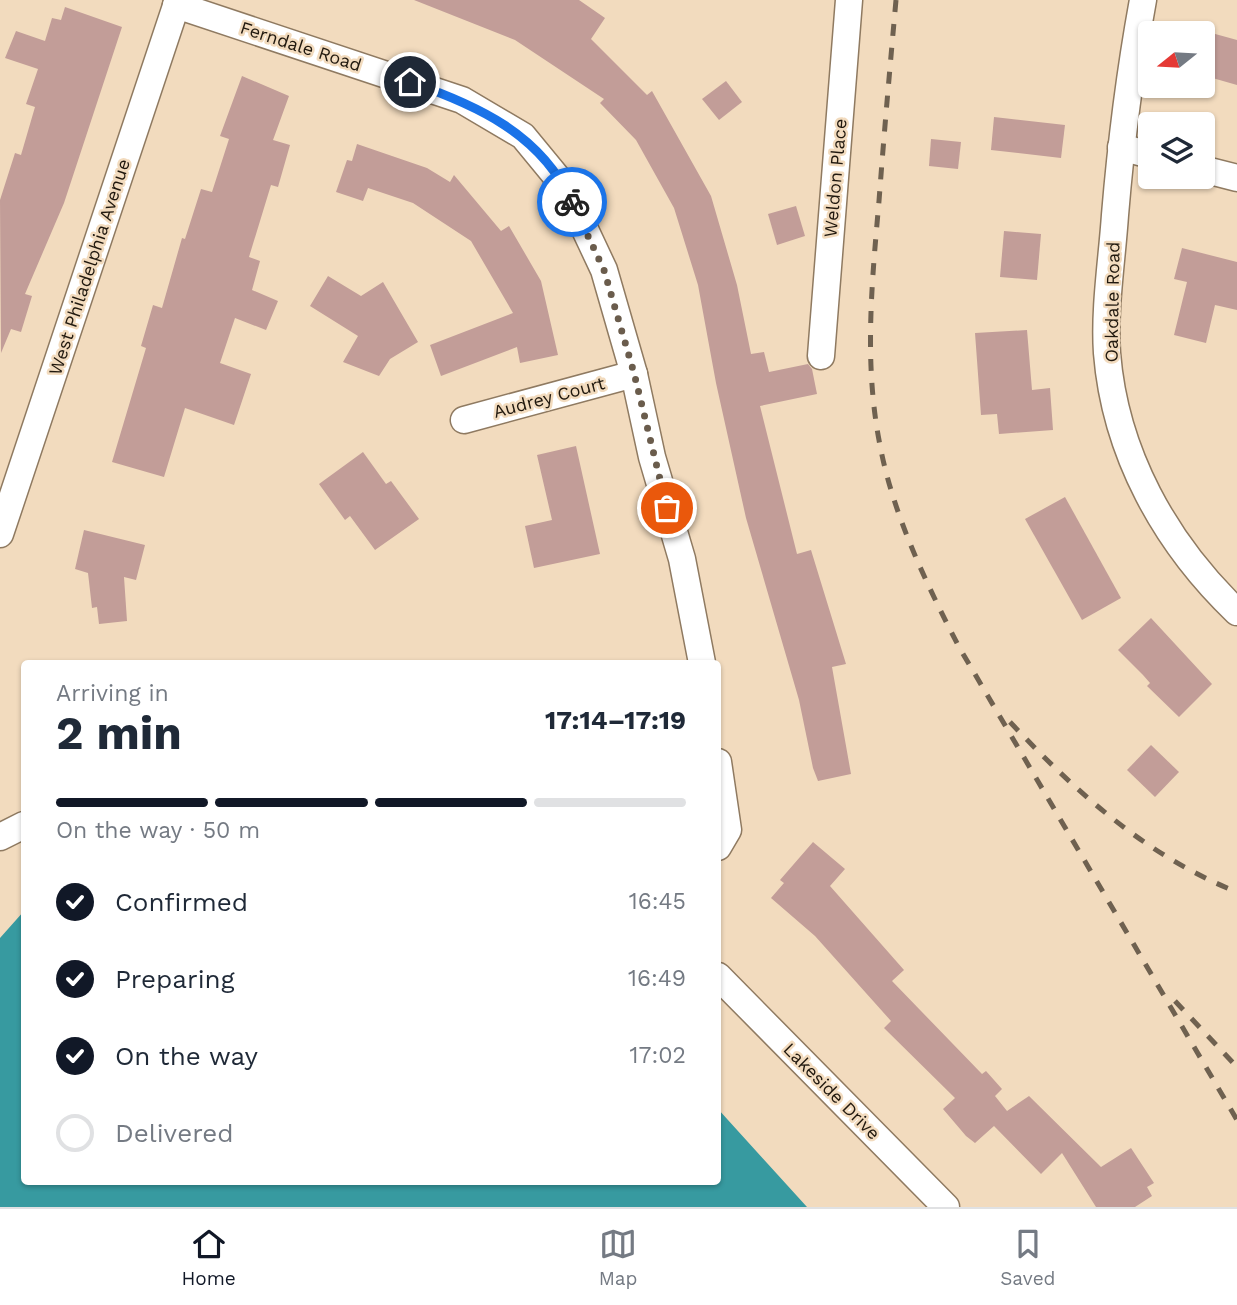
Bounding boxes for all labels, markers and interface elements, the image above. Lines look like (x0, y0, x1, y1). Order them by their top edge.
street label: Ferndale Road (238, 16, 364, 76)
north arrow (1138, 21, 1214, 98)
map controls (1138, 21, 1215, 189)
pin (380, 52, 440, 112)
icon: home (391, 63, 429, 101)
button: layers (1138, 112, 1215, 189)
street label: Weldon Place (819, 118, 851, 238)
street label: West Philadelphia Avenue (44, 156, 134, 378)
courier (537, 167, 607, 237)
icon: bike (553, 183, 591, 221)
street label: Oakdale Road (1100, 241, 1124, 363)
street label: Audrey Court (491, 372, 608, 422)
pin (637, 478, 697, 538)
icon: bag (648, 489, 686, 527)
text: Arriving in (56, 680, 169, 707)
text: 17:14–17:19 (545, 705, 686, 735)
text: 2 min (56, 706, 182, 760)
text: On the way · 50 m (56, 817, 260, 844)
icon: check (56, 883, 94, 921)
text: Confirmed (115, 887, 248, 917)
text: 16:45 (629, 888, 686, 915)
icon: check (56, 960, 94, 998)
text: Preparing (115, 964, 235, 994)
text: 16:49 (628, 965, 686, 992)
icon: check (56, 1037, 94, 1075)
street label: Lakeside Drive (779, 1038, 885, 1144)
text: On the way (115, 1041, 258, 1071)
text: 17:02 (630, 1042, 686, 1069)
text: Delivered (115, 1118, 234, 1148)
tab: Home (181, 1225, 236, 1290)
tab: Map (599, 1225, 637, 1290)
tab: Saved (1000, 1225, 1056, 1290)

